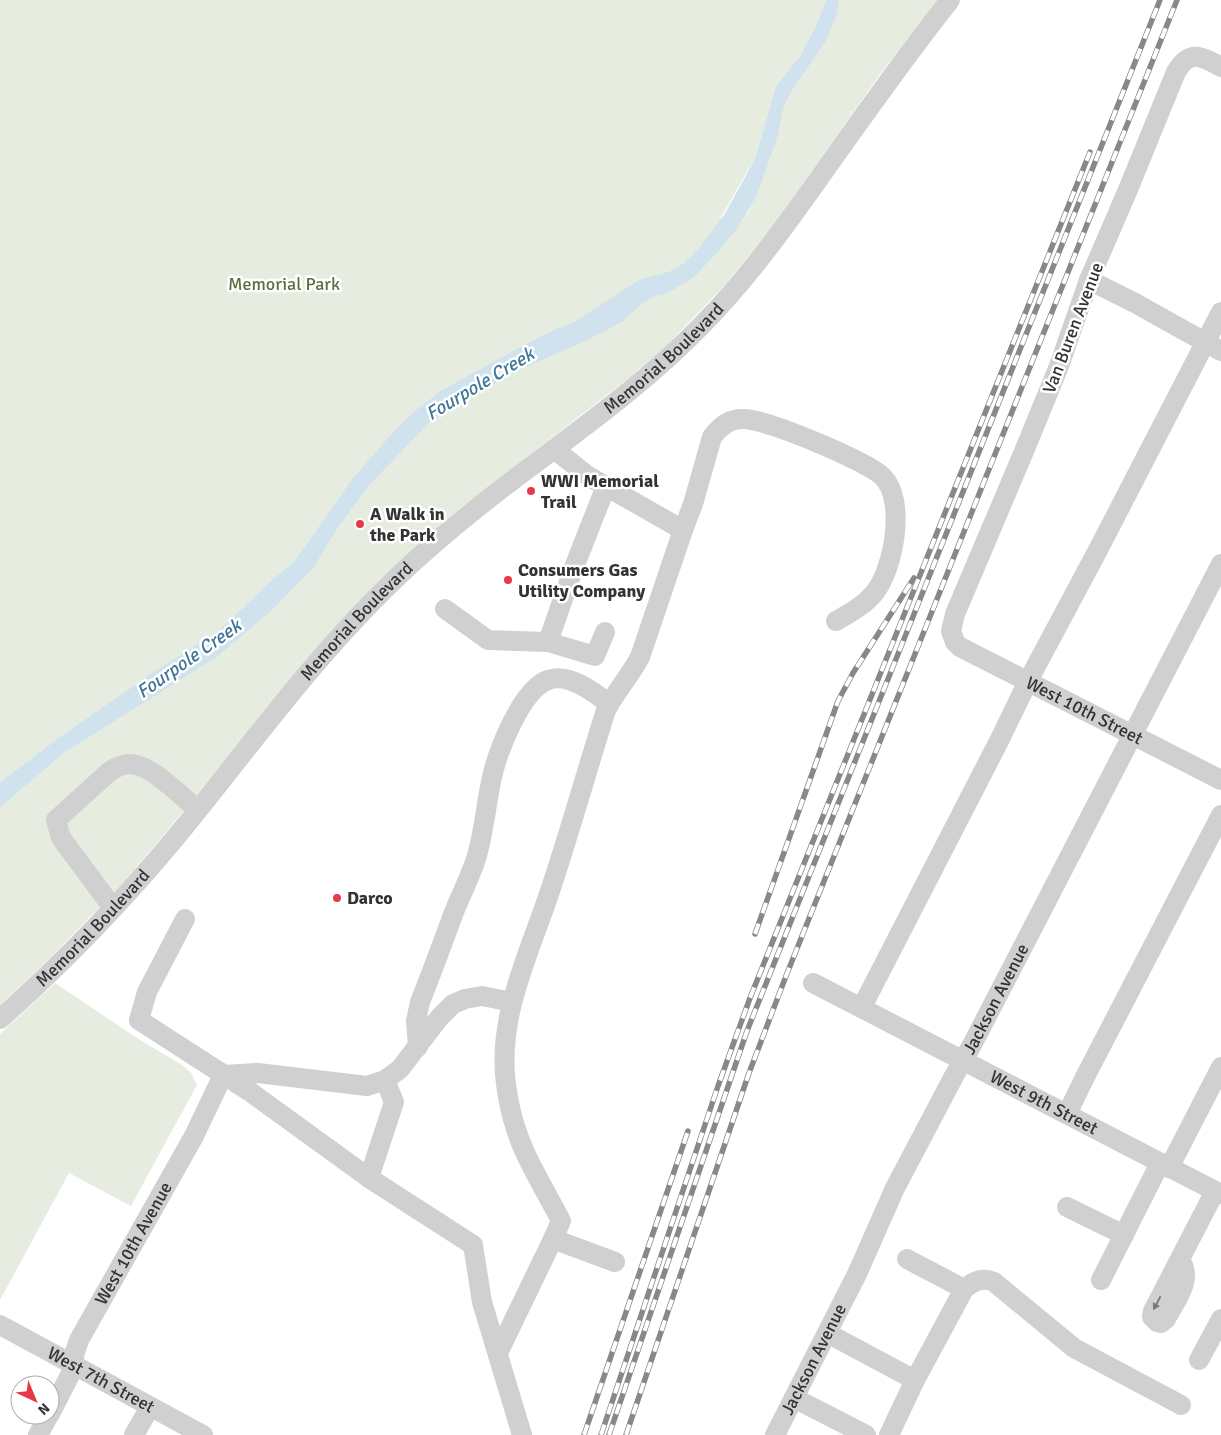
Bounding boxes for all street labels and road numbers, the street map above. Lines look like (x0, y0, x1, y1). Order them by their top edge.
street label: Van Buren Avenue (1038, 259, 1108, 397)
street label: Memorial Boulevard (599, 298, 728, 418)
street label: Memorial Boulevard (295, 557, 417, 685)
street label: West 10th Street (1022, 672, 1147, 749)
street label: Memorial Boulevard (31, 865, 154, 991)
street label: Jackson Avenue (958, 940, 1034, 1058)
street label: West 9th Street (986, 1065, 1102, 1139)
street label: West 10th Avenue (90, 1178, 177, 1309)
street label: Jackson Avenue (776, 1300, 851, 1418)
street label: West 7th Street (44, 1342, 158, 1418)

